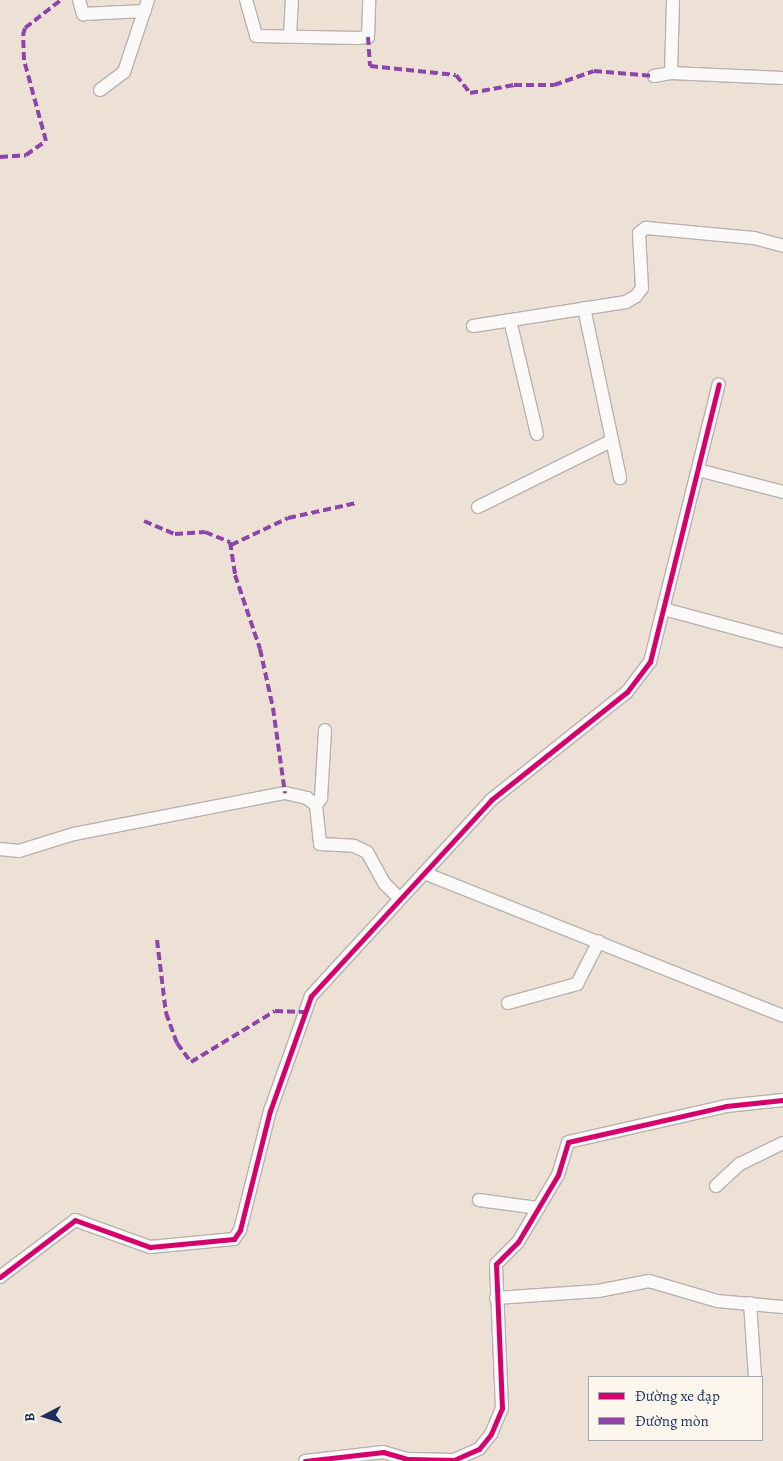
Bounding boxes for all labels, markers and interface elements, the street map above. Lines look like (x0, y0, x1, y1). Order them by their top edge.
legend (588, 1376, 763, 1441)
text: Đường xe đạp (635, 1386, 720, 1406)
north arrow (20, 1391, 70, 1441)
text: Đường mòn (635, 1411, 709, 1431)
text: B (20, 1412, 39, 1423)

